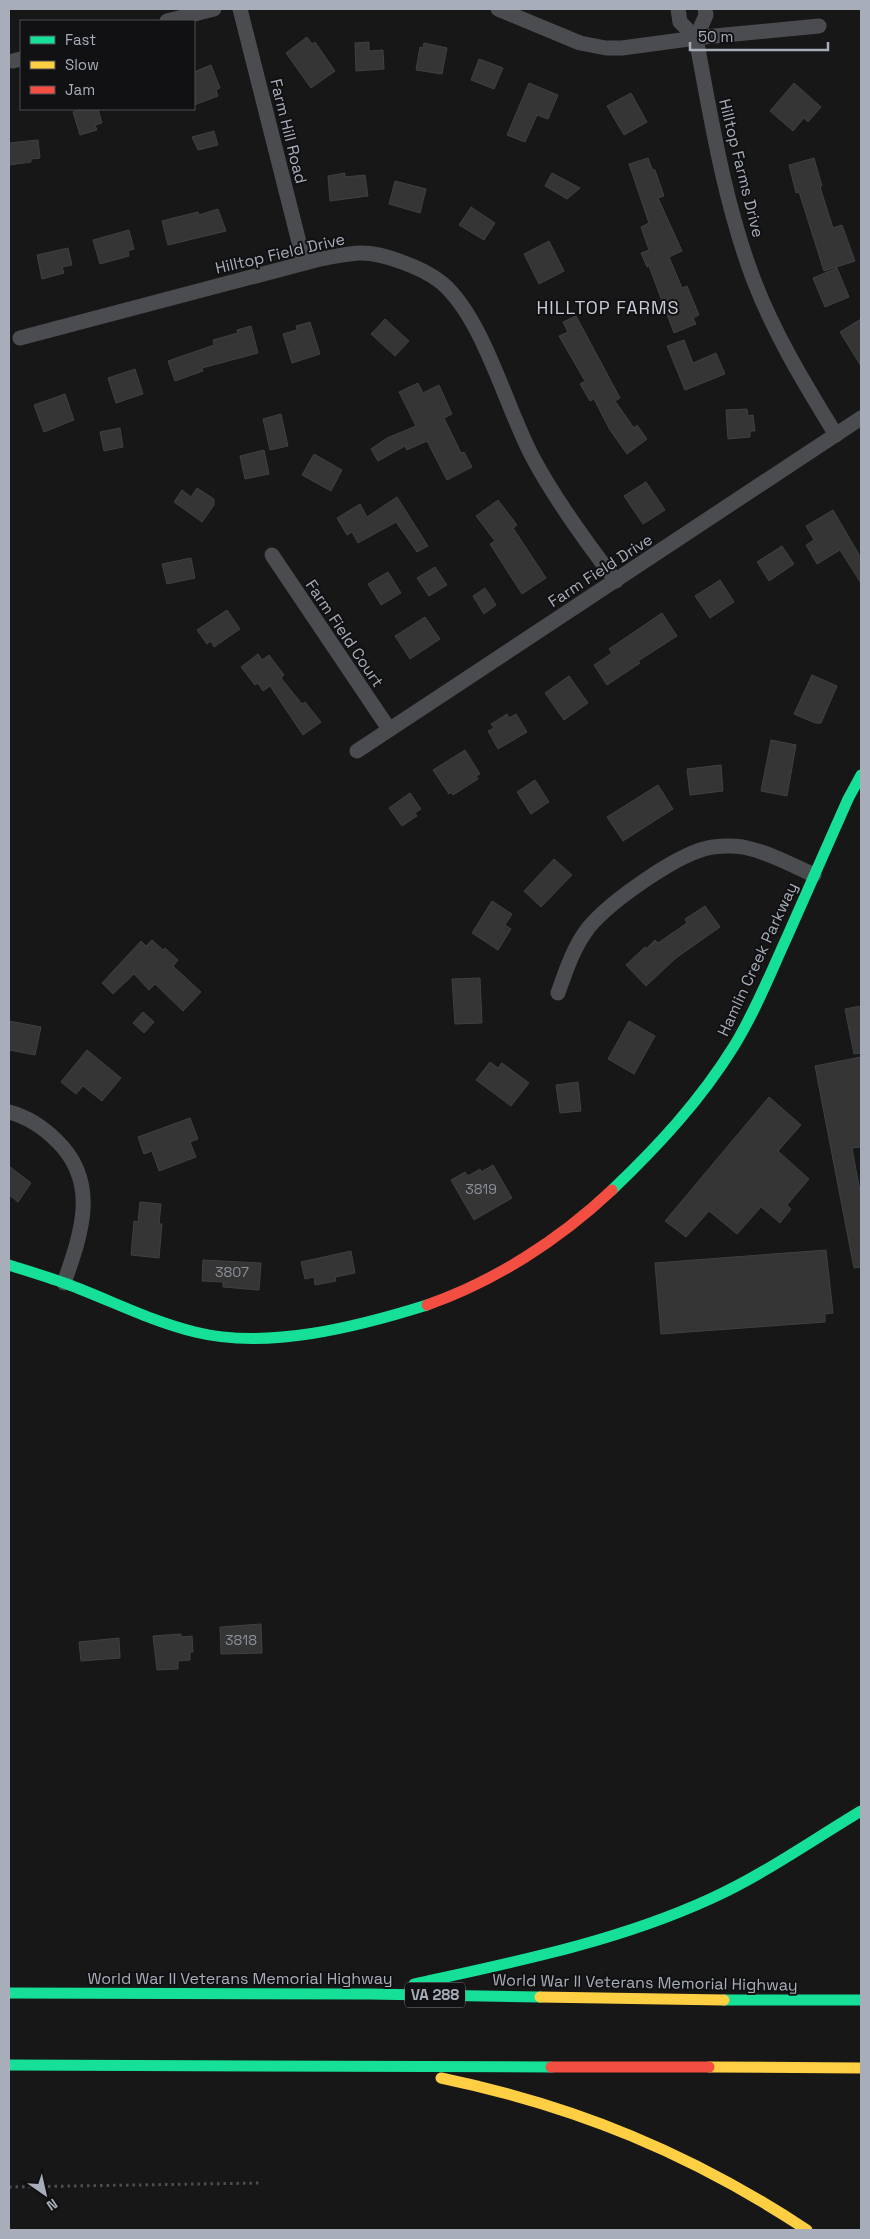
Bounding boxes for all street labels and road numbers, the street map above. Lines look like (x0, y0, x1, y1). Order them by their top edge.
street label: Farm Hill Road (265, 77, 312, 186)
street label: Hilltop Farms Drive (714, 97, 769, 240)
street label: Hilltop Field Drive (213, 228, 347, 279)
street label: Farm Field Drive (544, 529, 656, 612)
street label: Farm Field Court (301, 575, 388, 691)
street label: Hamlin Creek Parkway (713, 879, 802, 1040)
street label: World War II Veterans Memorial Highway (87, 1968, 393, 1989)
street label: World War II Veterans Memorial Highway (492, 1969, 798, 1996)
road number: VA 288 (405, 1982, 465, 2008)

